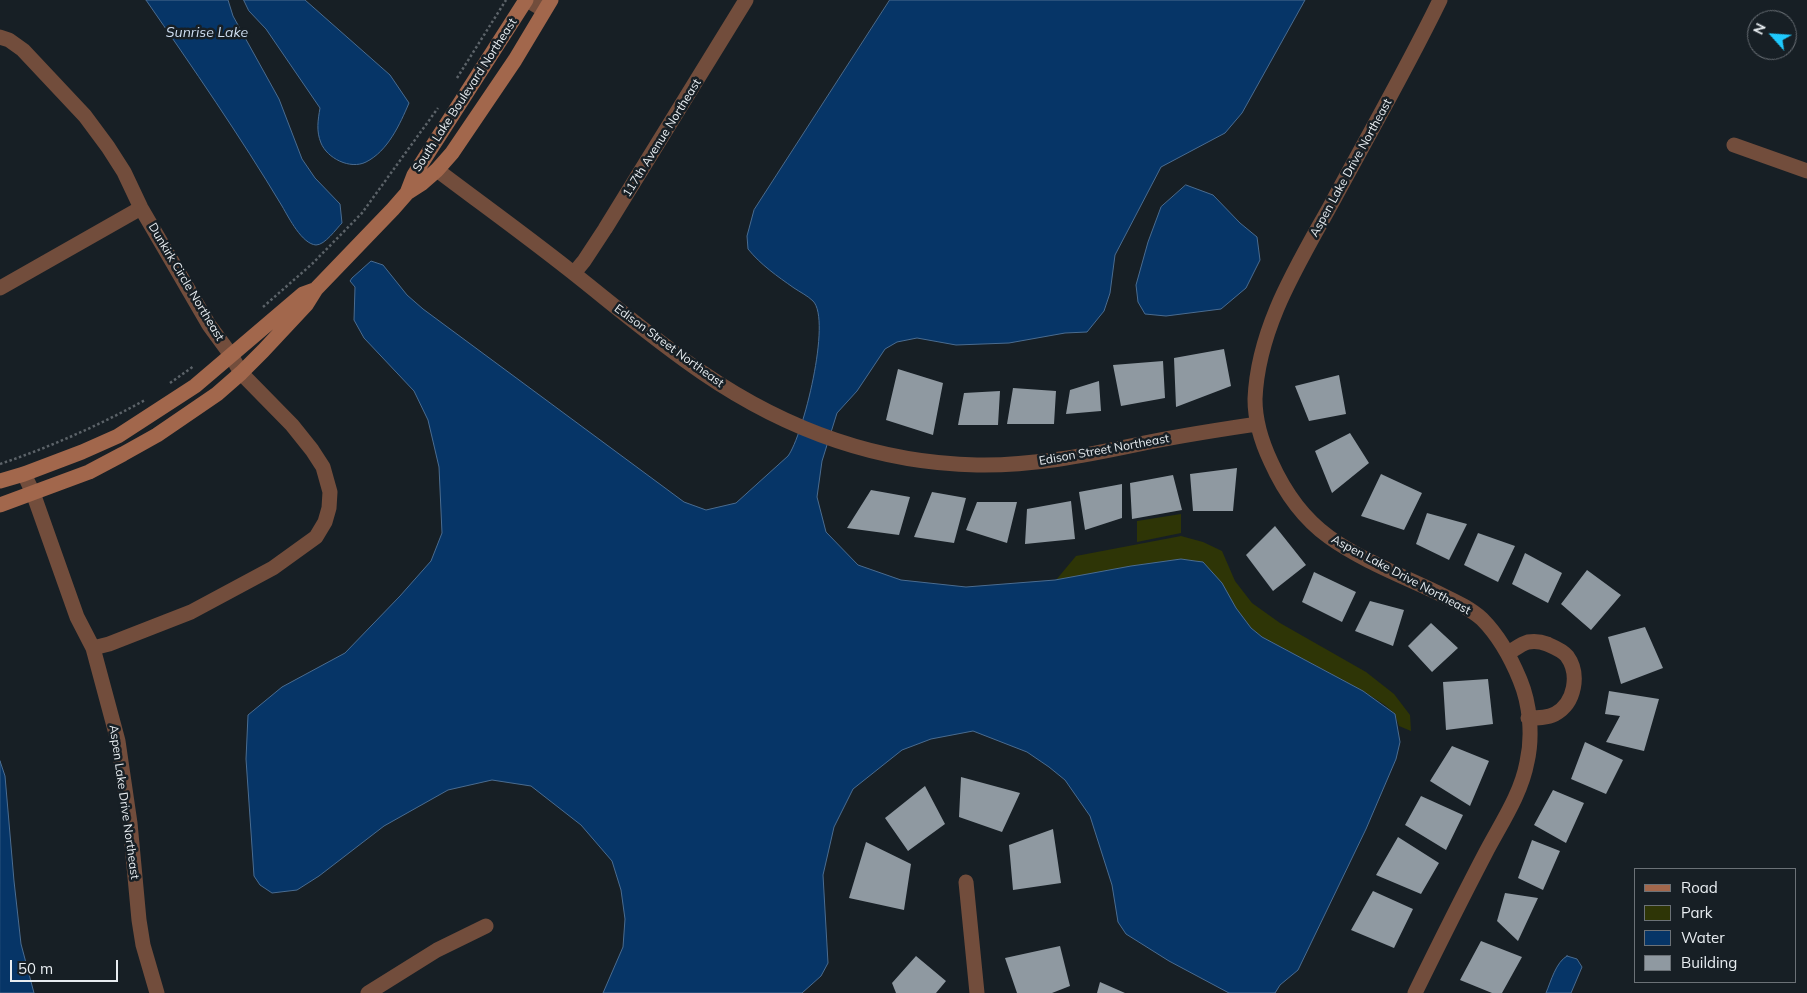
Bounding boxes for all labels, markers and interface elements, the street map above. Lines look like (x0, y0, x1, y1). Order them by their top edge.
north arrow (1747, 10, 1797, 60)
street label: South Lake Boulevard Northeast (410, 16, 520, 174)
text: N (1749, 20, 1770, 38)
water label: Sunrise Lake (166, 25, 248, 41)
street label: 117th Avenue Northeast (620, 76, 704, 200)
street label: Aspen Lake Drive Northeast (1307, 96, 1395, 240)
street label: Dunkirk Circle Northeast (145, 220, 227, 344)
street label: Edison Street Northeast (611, 301, 727, 391)
street label: Edison Street Northeast (1038, 431, 1170, 469)
street label: Aspen Lake Drive Northeast (1329, 532, 1473, 618)
street label: Aspen Lake Drive Northeast (106, 724, 142, 880)
legend (1634, 868, 1797, 983)
text: Road (1681, 878, 1718, 897)
text: Park (1681, 903, 1713, 922)
text: Water (1681, 928, 1725, 947)
scale bar (12, 950, 120, 982)
text: Building (1681, 953, 1737, 972)
text: 50 m (18, 959, 53, 978)

